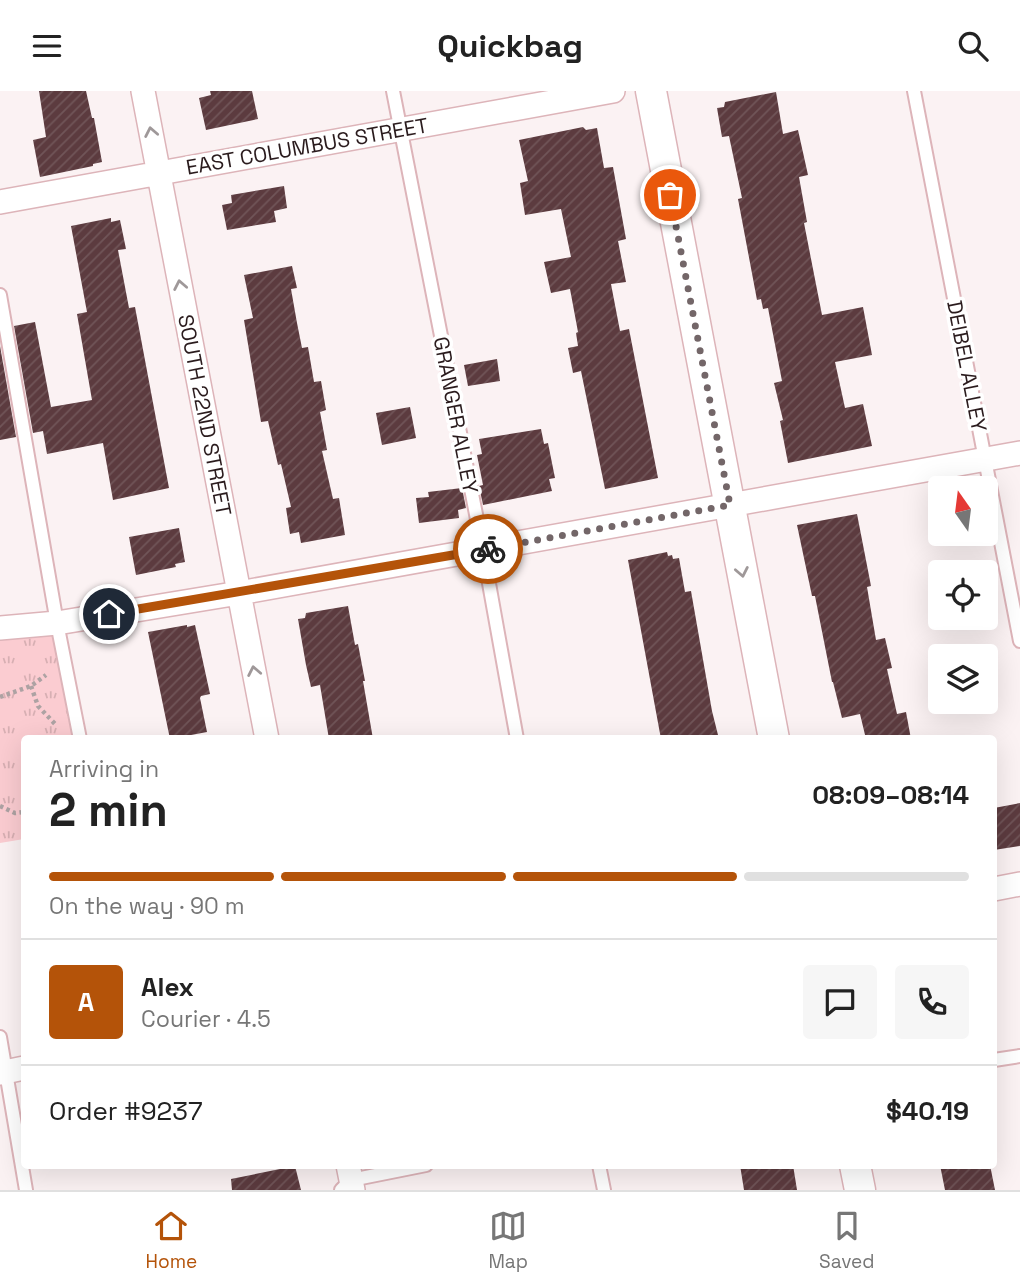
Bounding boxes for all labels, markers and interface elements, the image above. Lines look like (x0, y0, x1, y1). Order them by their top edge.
text: Quickbag (437, 26, 583, 66)
icon: menu (28, 27, 66, 65)
icon: search (954, 27, 992, 65)
street label: EAST COLUMBUS STREET (184, 111, 430, 181)
one-way arrow (144, 126, 159, 138)
pin (640, 165, 700, 225)
icon: bag (651, 176, 689, 214)
one-way arrow (174, 279, 189, 291)
street label: DEIBEL ALLEY (941, 298, 993, 434)
street label: SOUTH 22ND STREET (172, 312, 238, 518)
street label: GRANGER ALLEY (428, 334, 484, 496)
north arrow (928, 476, 998, 546)
map controls (928, 476, 998, 714)
courier (453, 514, 523, 584)
icon: bike (469, 530, 507, 568)
button: locate (928, 560, 998, 630)
one-way arrow (734, 566, 749, 578)
pin (79, 584, 139, 644)
icon: home (90, 595, 128, 633)
button: layers (928, 644, 998, 714)
one-way arrow (248, 665, 263, 677)
text: Arriving in (49, 754, 159, 784)
text: 08:09–08:14 (812, 778, 969, 812)
text: 2 min (49, 781, 168, 839)
text: On the way · 90 m (49, 891, 244, 921)
button: chat (803, 965, 877, 1039)
button: phone (895, 965, 969, 1039)
text: Alex (141, 970, 194, 1004)
text: A (78, 985, 94, 1019)
text: Courier · 4.5 (141, 1004, 271, 1034)
text: Order #9237 (49, 1094, 203, 1128)
text: $40.19 (886, 1094, 969, 1128)
tab: Home (146, 1207, 197, 1274)
tab: Map (488, 1207, 528, 1274)
tab: Saved (819, 1207, 874, 1274)

